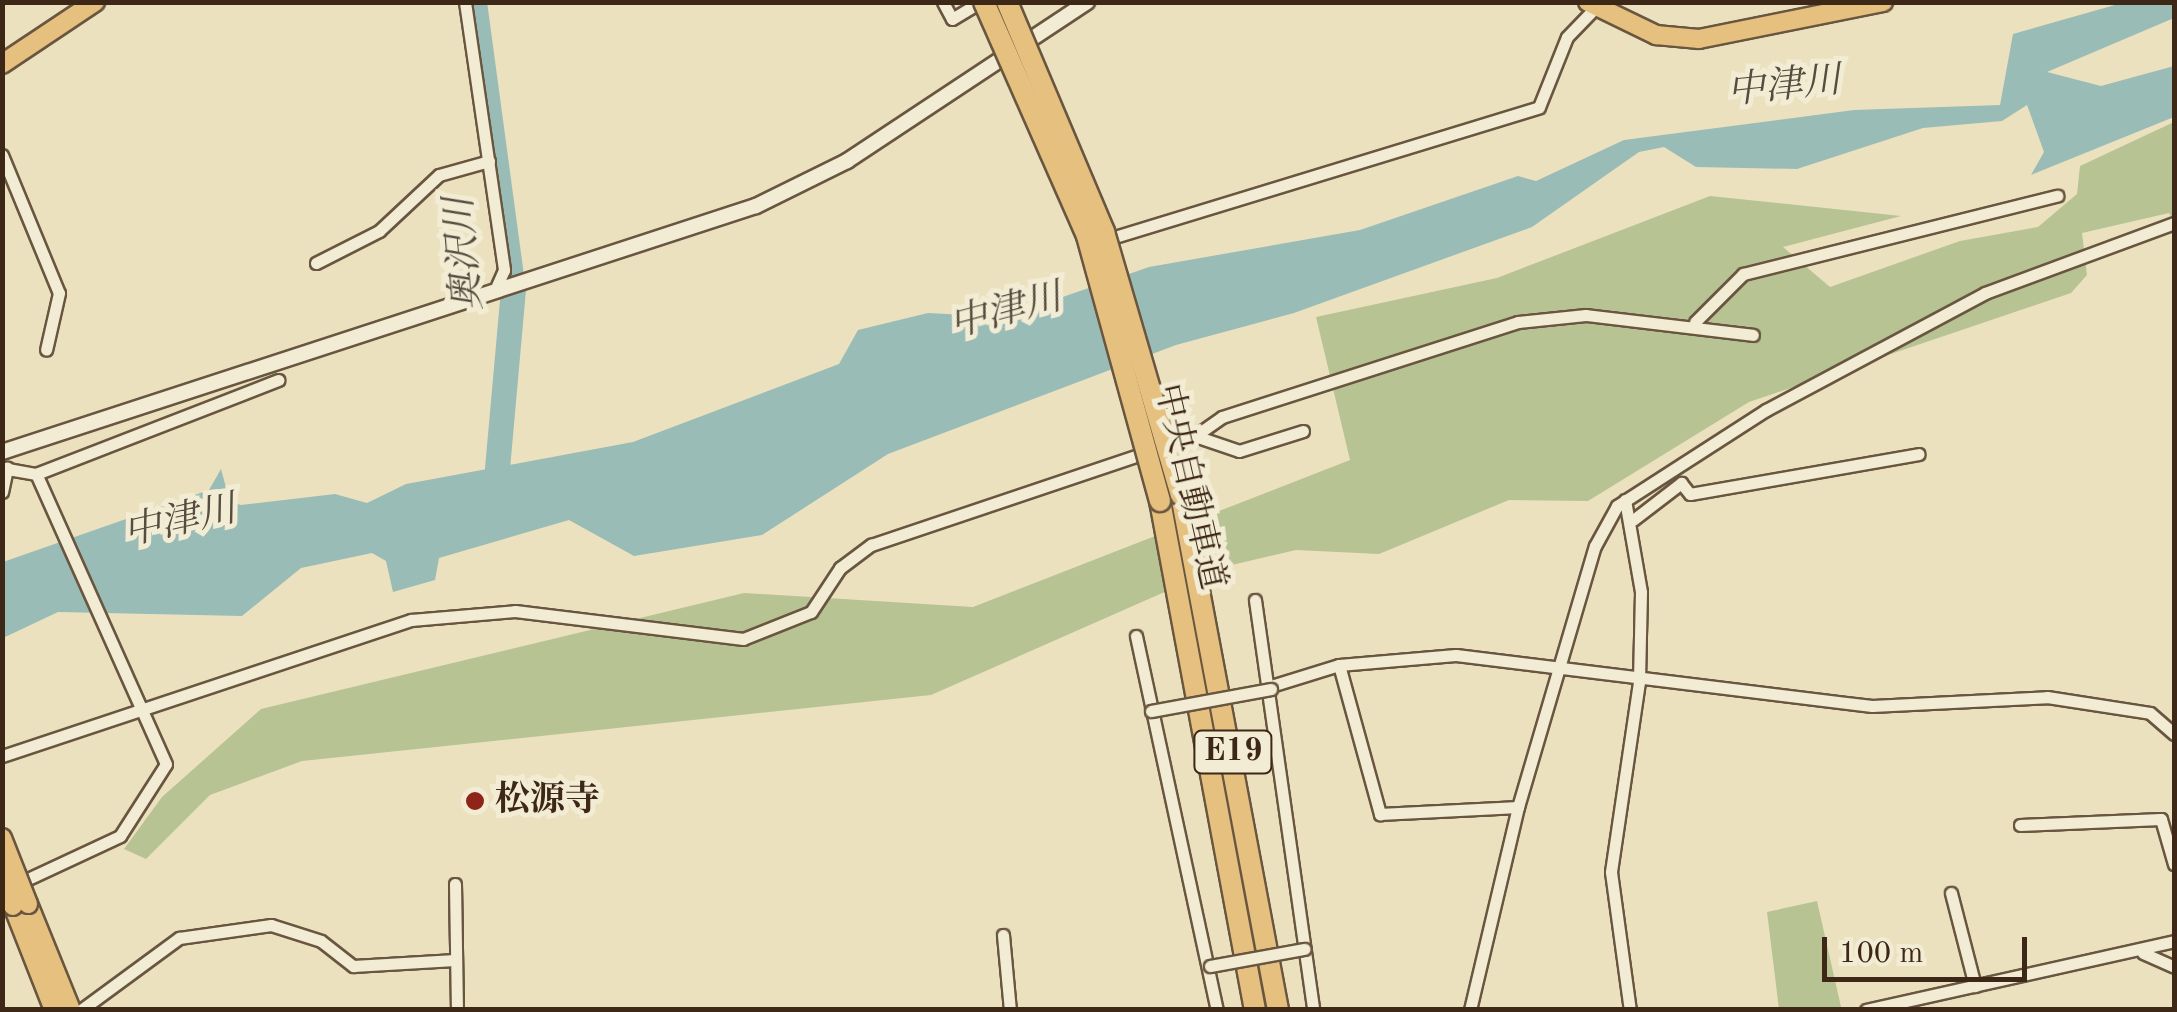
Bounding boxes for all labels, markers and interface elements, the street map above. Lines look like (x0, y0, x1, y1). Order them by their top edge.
water label: 中津川 (1725, 59, 1843, 117)
water label: 奥沢川 (438, 195, 494, 313)
water label: 中津川 (945, 276, 1067, 350)
street label: 中央自動車道 (1145, 380, 1233, 594)
water label: 中津川 (119, 488, 241, 558)
road number: E19 (1193, 725, 1273, 779)
place label: 松源寺 (495, 780, 600, 822)
marker: 松源寺 (464, 790, 486, 812)
scale bar (1827, 917, 2032, 979)
text: 100 m (1839, 939, 1923, 969)

